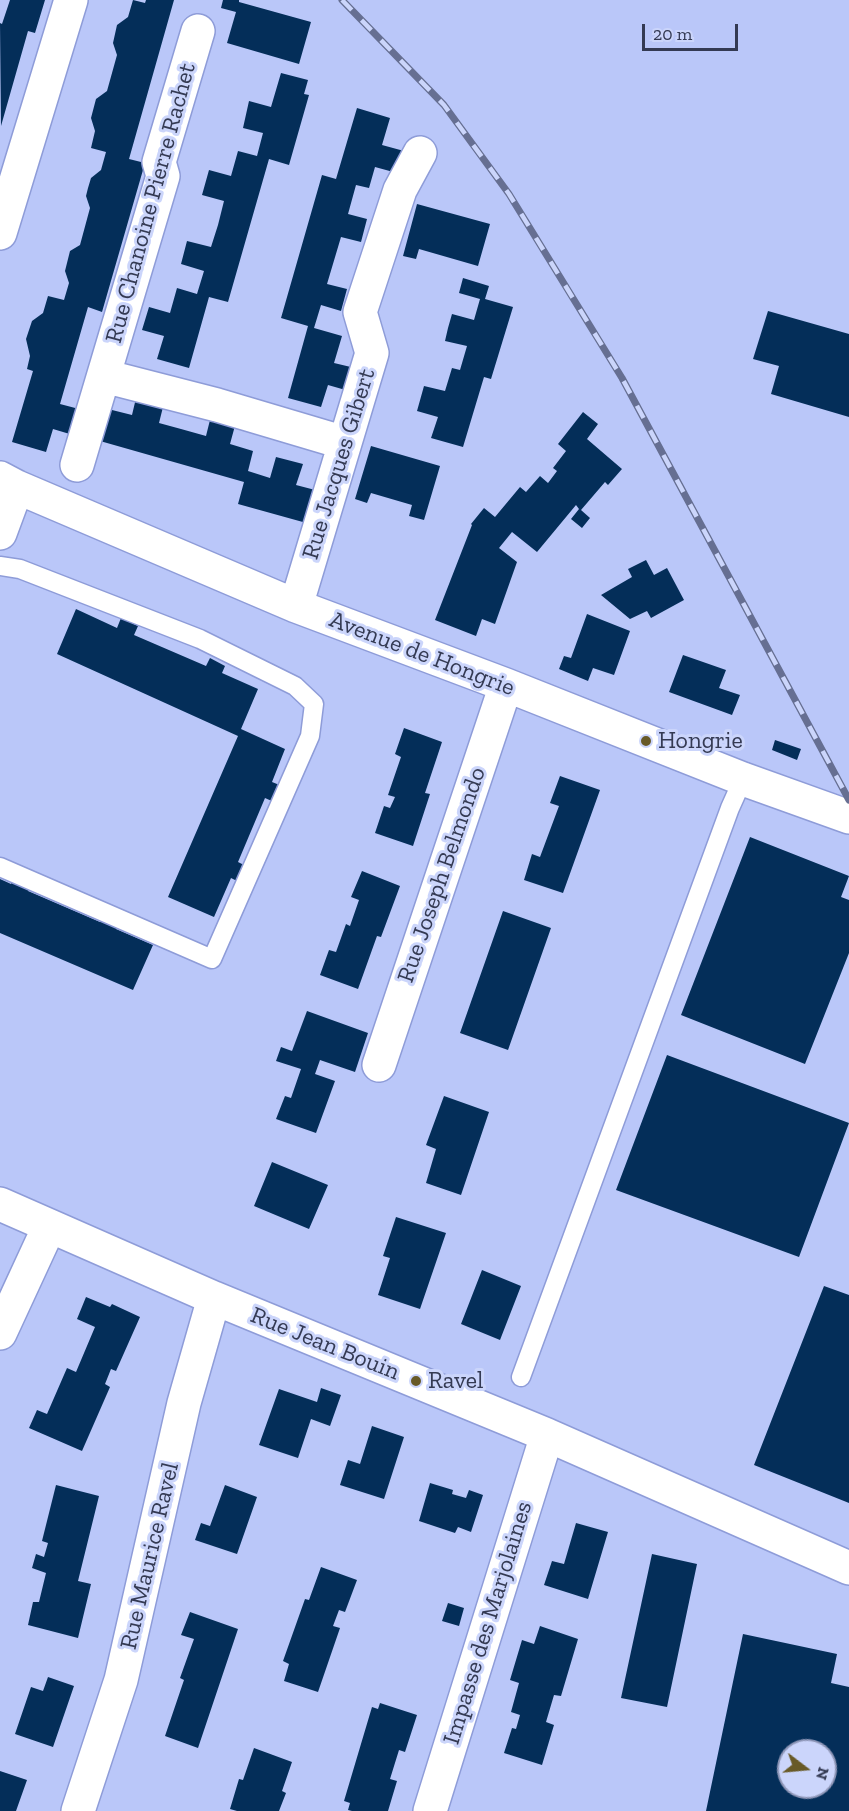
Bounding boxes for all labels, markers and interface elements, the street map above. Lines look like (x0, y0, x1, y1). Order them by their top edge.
scale bar (645, 12, 741, 50)
text: 20 m (653, 23, 692, 45)
street label: Rue Chanoine Pierre Rachet (100, 60, 202, 346)
street label: Rue Jacques Gibert (296, 365, 382, 563)
street label: Avenue de Hongrie (325, 605, 519, 703)
place label: Hongrie (658, 727, 743, 755)
marker: Hongrie (639, 734, 653, 748)
street label: Rue Joseph Belmondo (392, 763, 492, 987)
street label: Rue Jean Bouin (246, 1301, 404, 1387)
place label: Ravel (428, 1367, 483, 1395)
marker: Ravel (409, 1374, 423, 1388)
street label: Rue Maurice Ravel (114, 1460, 186, 1652)
street label: Impasse des Marjolaines (437, 1498, 539, 1748)
north arrow (777, 1739, 837, 1799)
text: N (812, 1765, 834, 1782)

